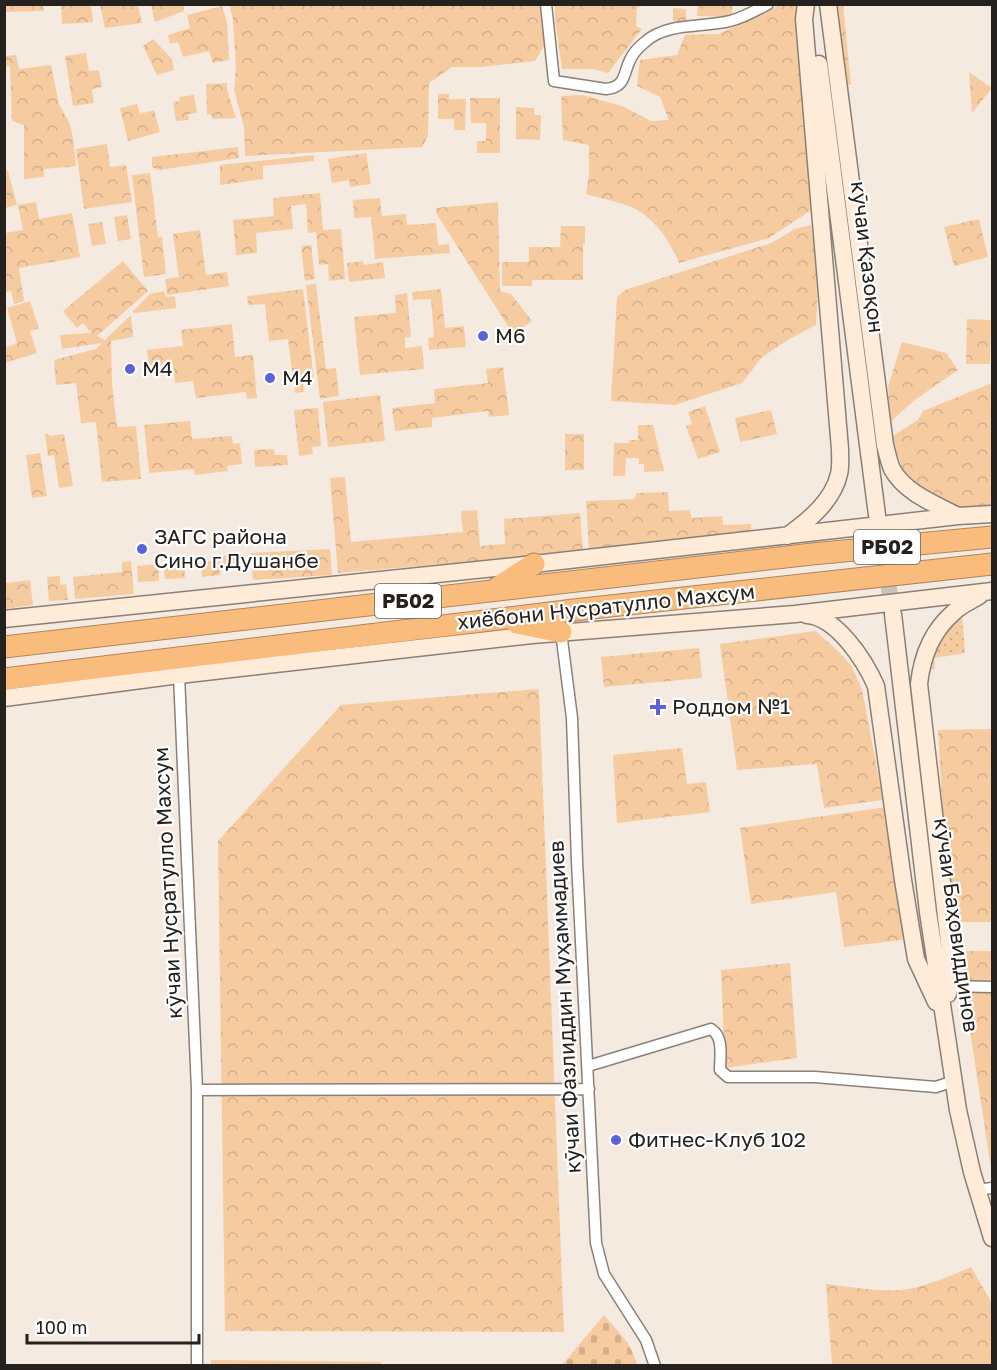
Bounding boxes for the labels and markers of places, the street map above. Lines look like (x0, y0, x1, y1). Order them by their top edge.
place label: М6 (495, 322, 526, 348)
marker: М6 (476, 329, 490, 343)
place label: M4 (142, 355, 173, 381)
marker: M4 (123, 362, 137, 376)
place label: М4 (282, 364, 313, 390)
marker: М4 (263, 371, 277, 385)
place label: ЗАГС района Сино г.Душанбе (154, 523, 319, 573)
marker: ЗАГС района Сино г.Душанбе (135, 542, 149, 556)
place label: Роддом №1 (672, 693, 790, 719)
marker: Роддом №1 (649, 698, 667, 716)
place label: Фитнес-Клуб 102 (628, 1126, 806, 1152)
marker: Фитнес-Клуб 102 (609, 1133, 623, 1147)

